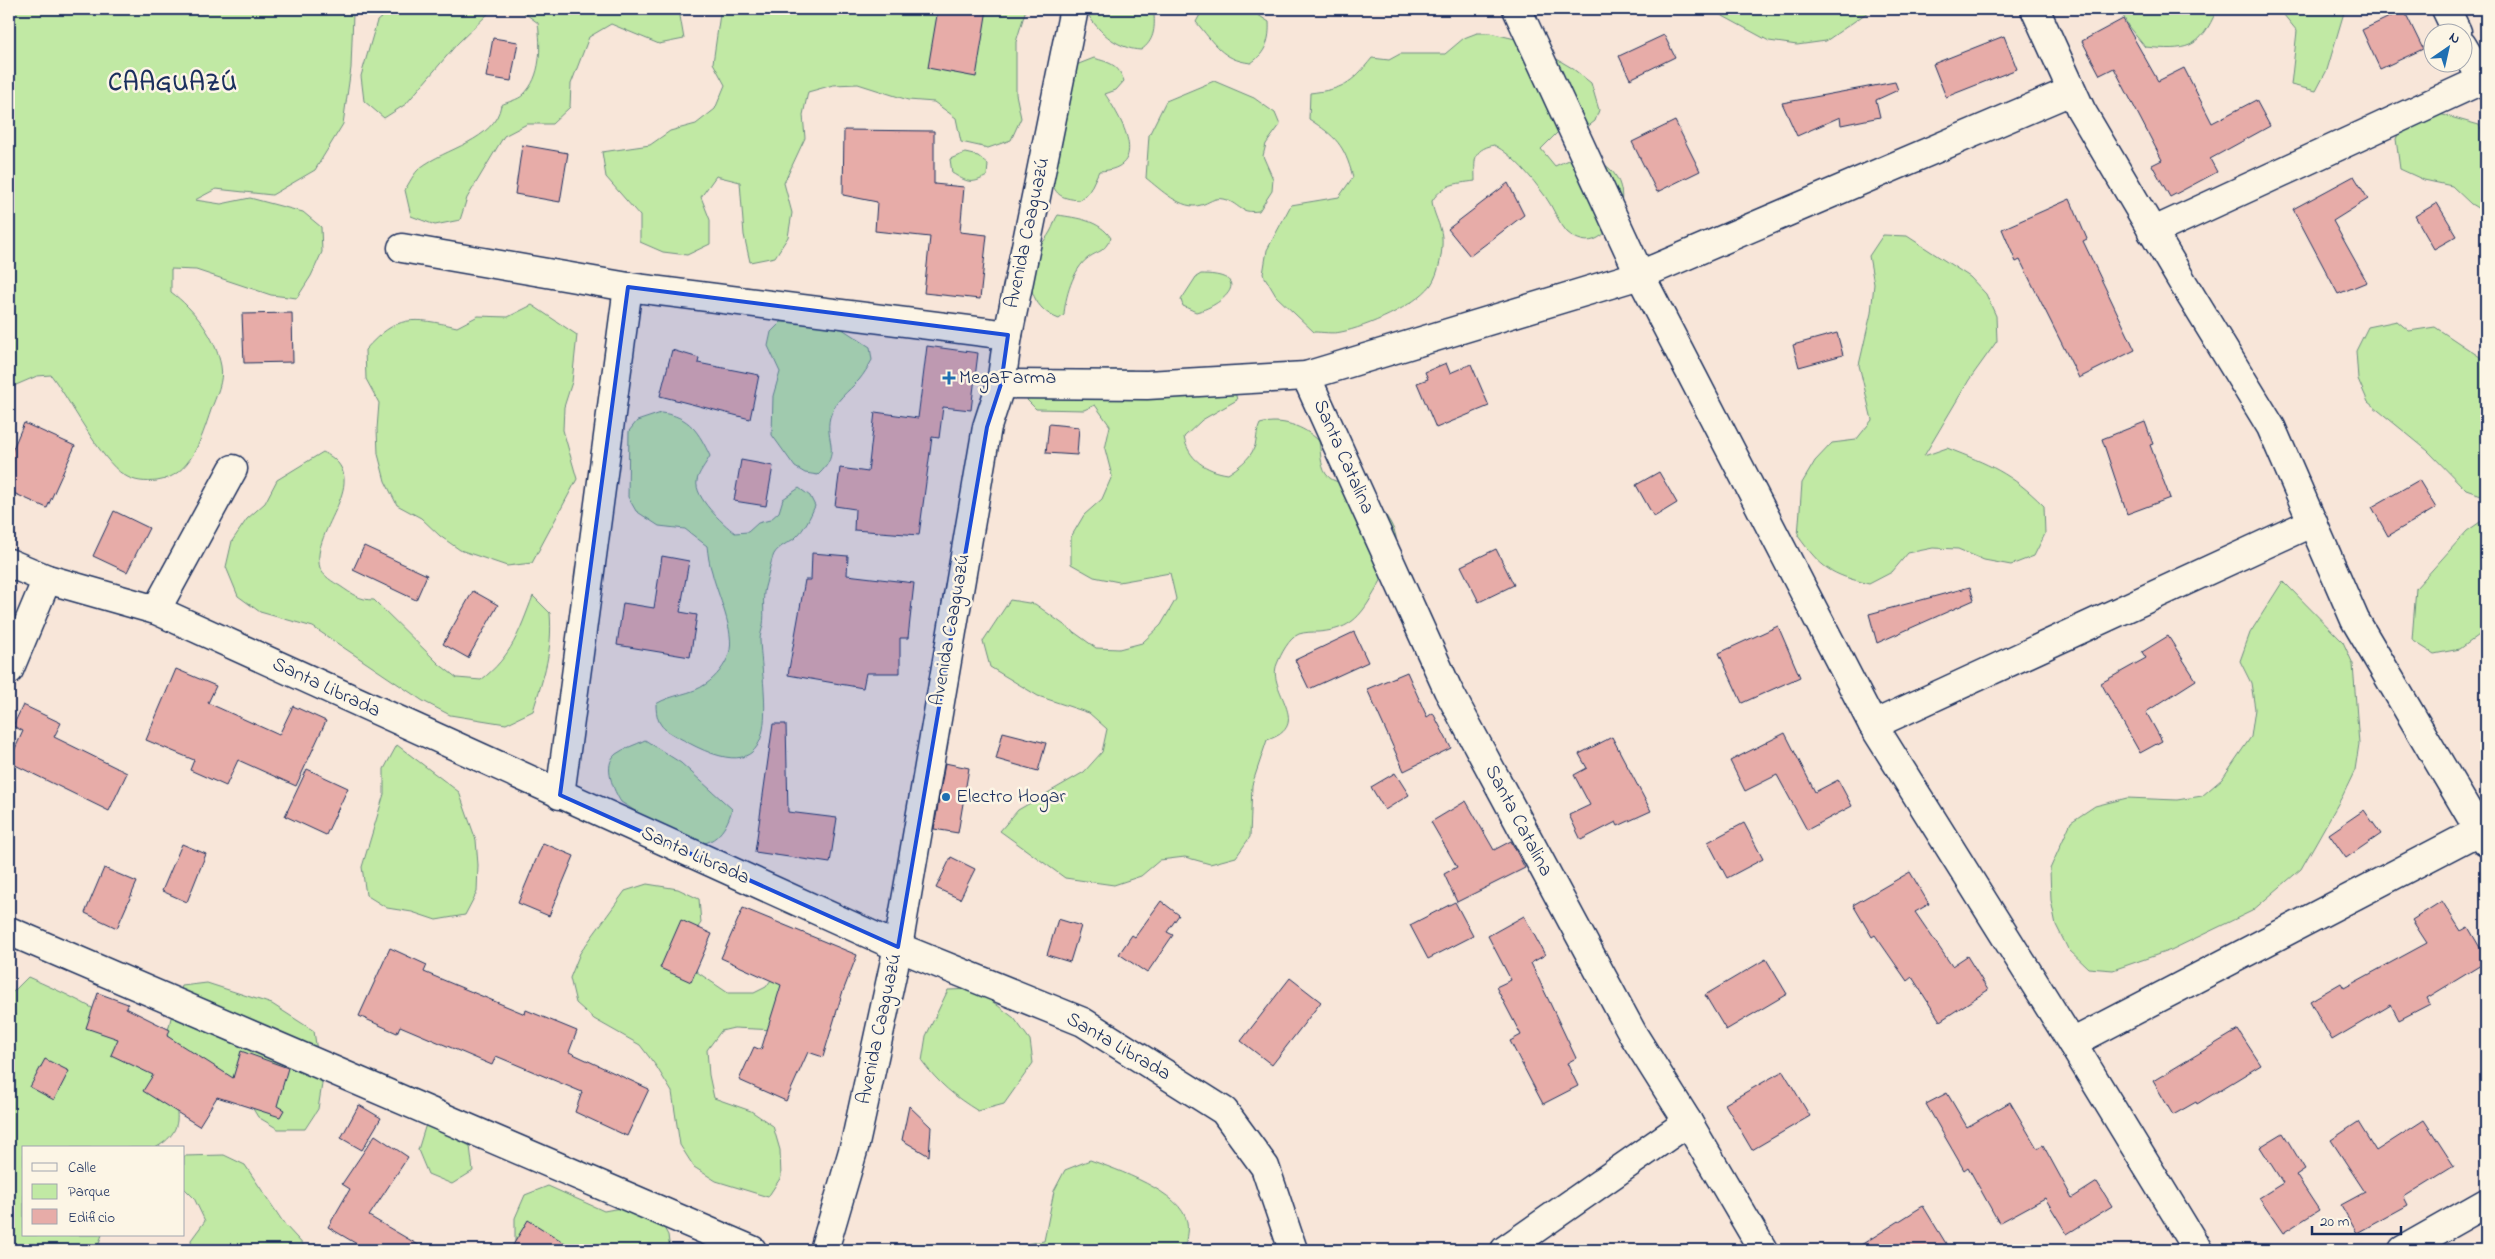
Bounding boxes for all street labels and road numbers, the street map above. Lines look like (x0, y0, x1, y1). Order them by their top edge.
street label: Avenida Caaguazú (998, 155, 1059, 311)
street label: Santa Catalina (1305, 395, 1381, 519)
street label: Avenida Caaguazú (923, 552, 980, 708)
street label: Santa Librada (267, 650, 385, 726)
street label: Santa Catalina (1476, 760, 1560, 882)
street label: Santa Librada (636, 819, 754, 893)
street label: Avenida Caaguazú (850, 951, 911, 1107)
street label: Santa Librada (1060, 1005, 1176, 1089)

